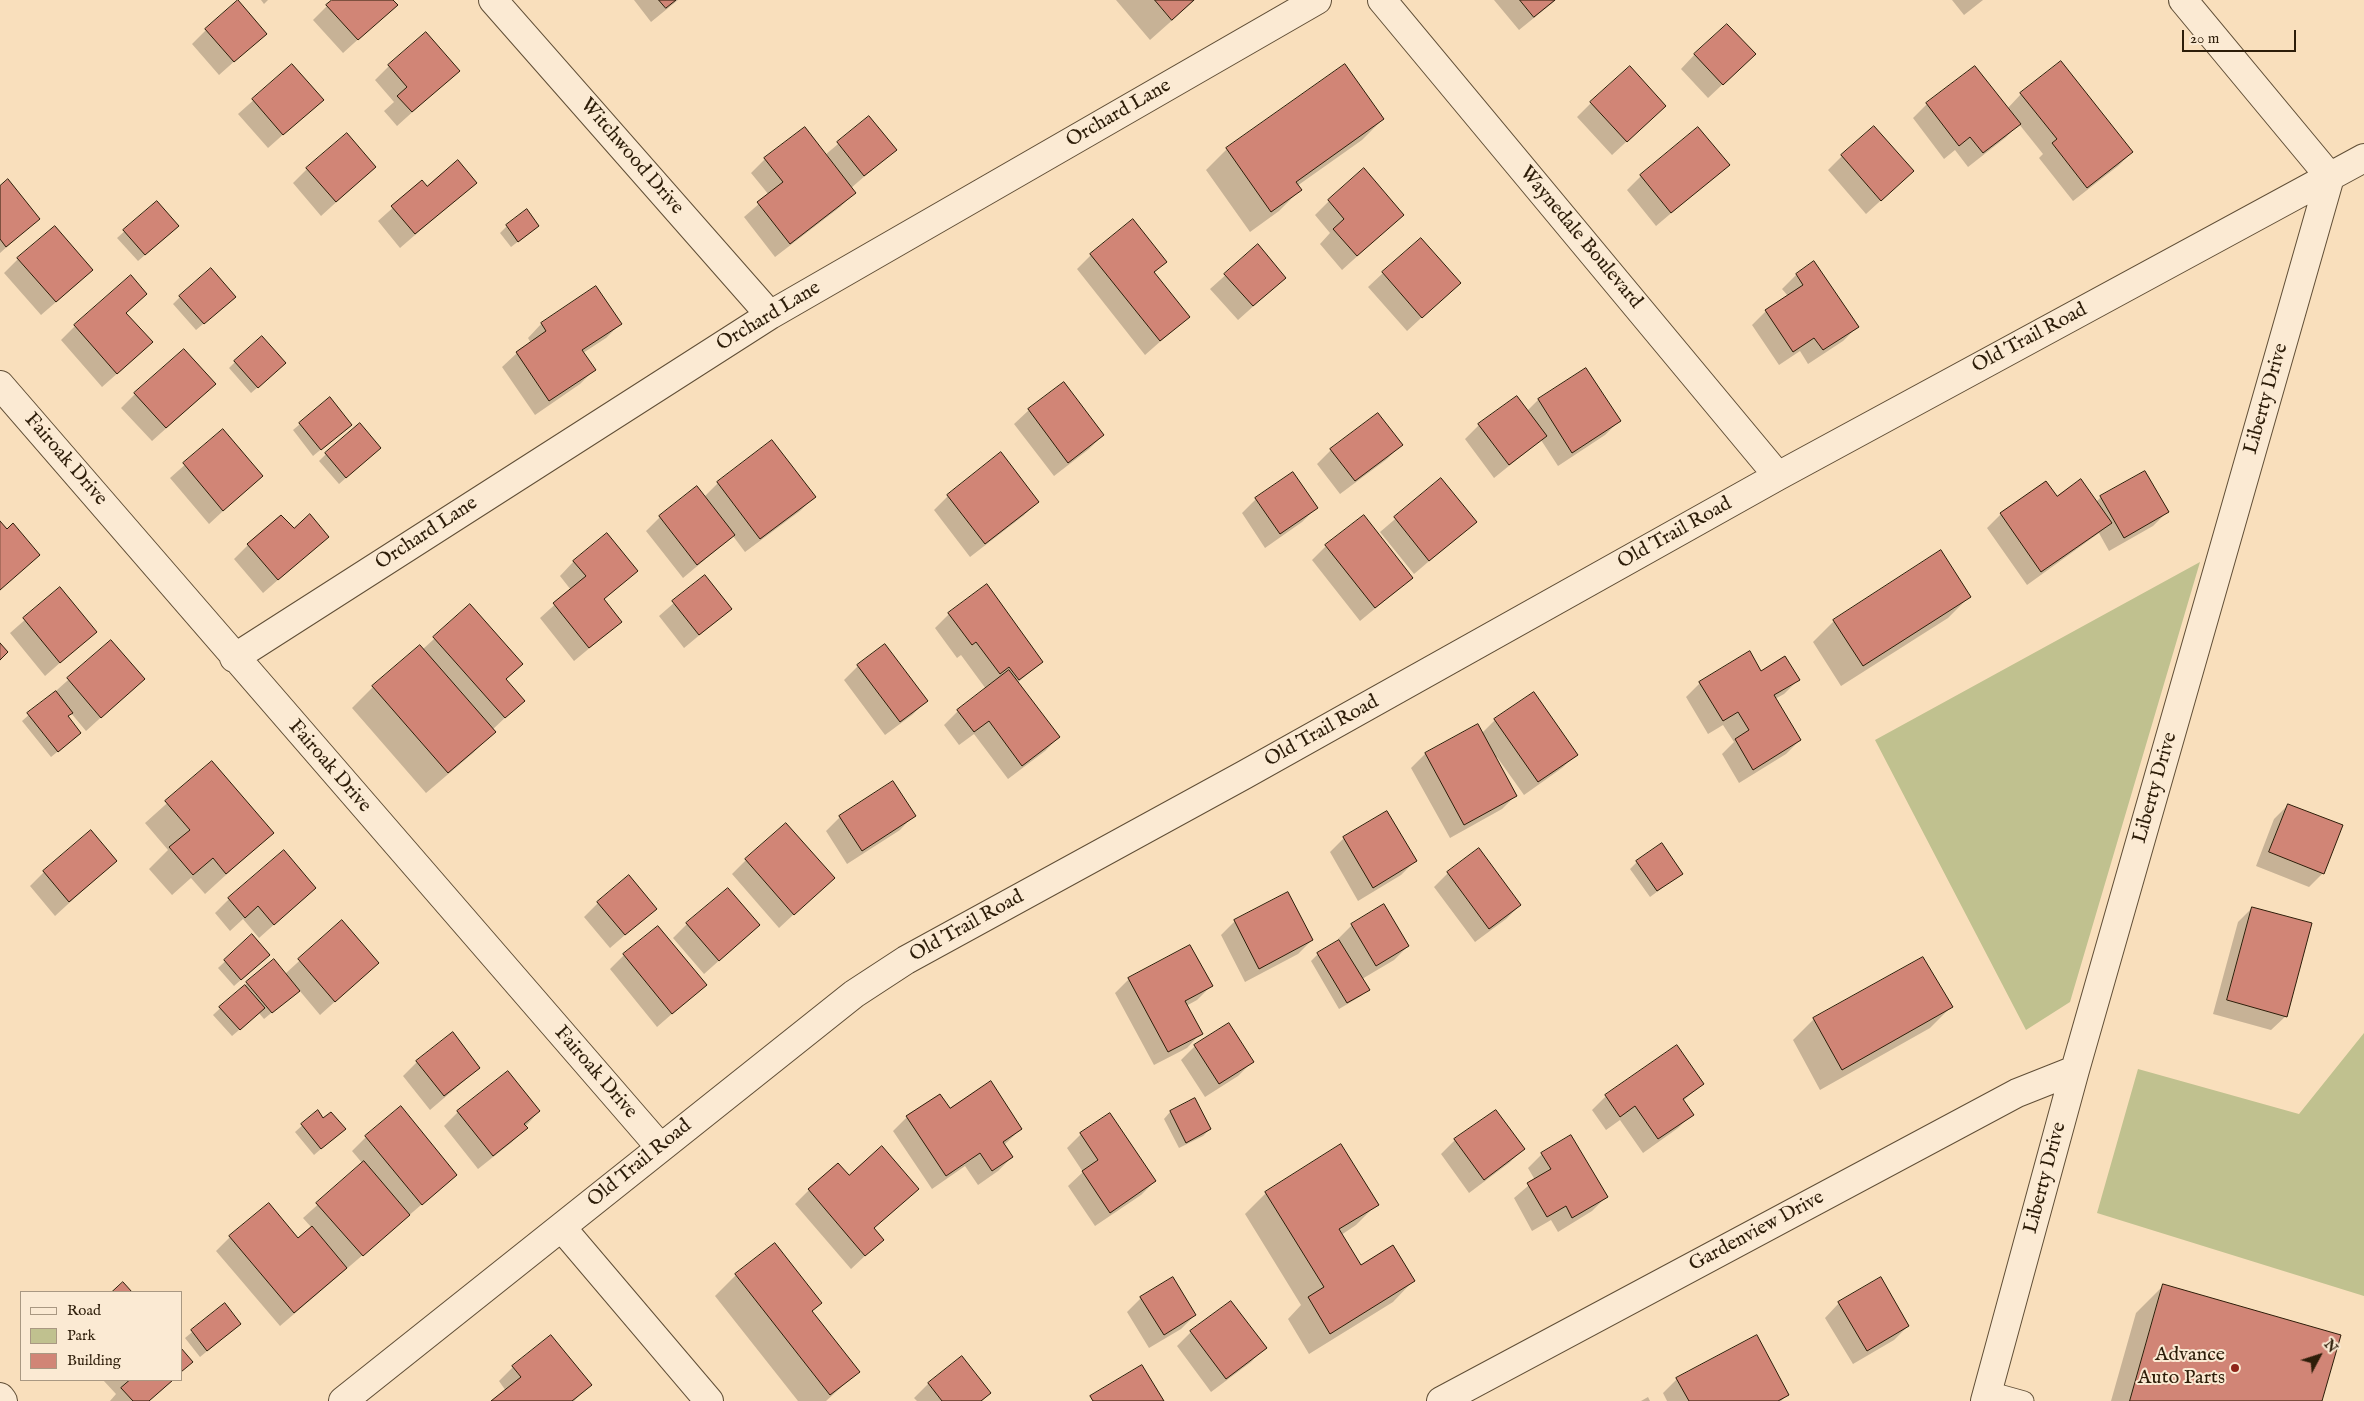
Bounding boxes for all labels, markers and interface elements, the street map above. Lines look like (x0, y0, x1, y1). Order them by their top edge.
scale bar (2184, 20, 2298, 52)
text: 20 m (2190, 29, 2219, 48)
street label: Orchard Lane (1062, 74, 1176, 154)
street label: Witchwood Drive (574, 94, 688, 220)
street label: Waynedale Boulevard (1513, 162, 1647, 314)
street label: Orchard Lane (713, 277, 825, 357)
street label: Old Trail Road (1969, 299, 2091, 379)
street label: Liberty Drive (2240, 341, 2294, 457)
street label: Fairoak Drive (18, 409, 112, 511)
street label: Orchard Lane (371, 492, 483, 576)
street label: Old Trail Road (1614, 493, 1736, 575)
street label: Old Trail Road (1261, 691, 1383, 773)
street label: Fairoak Drive (282, 716, 376, 818)
street label: Liberty Drive (2129, 730, 2183, 846)
street label: Old Trail Road (906, 886, 1028, 968)
street label: Fairoak Drive (548, 1022, 642, 1124)
street label: Old Trail Road (583, 1115, 697, 1213)
street label: Liberty Drive (2020, 1120, 2072, 1236)
street label: Gardenview Drive (1685, 1186, 1829, 1278)
legend (20, 1291, 182, 1381)
text: Road (67, 1301, 101, 1320)
text: Park (67, 1326, 96, 1345)
north arrow (2294, 1331, 2344, 1381)
text: N (2320, 1336, 2341, 1357)
place label: Advance Auto Parts (2138, 1344, 2225, 1391)
text: Building (67, 1351, 121, 1370)
marker: Advance Auto Parts (2229, 1362, 2241, 1374)

